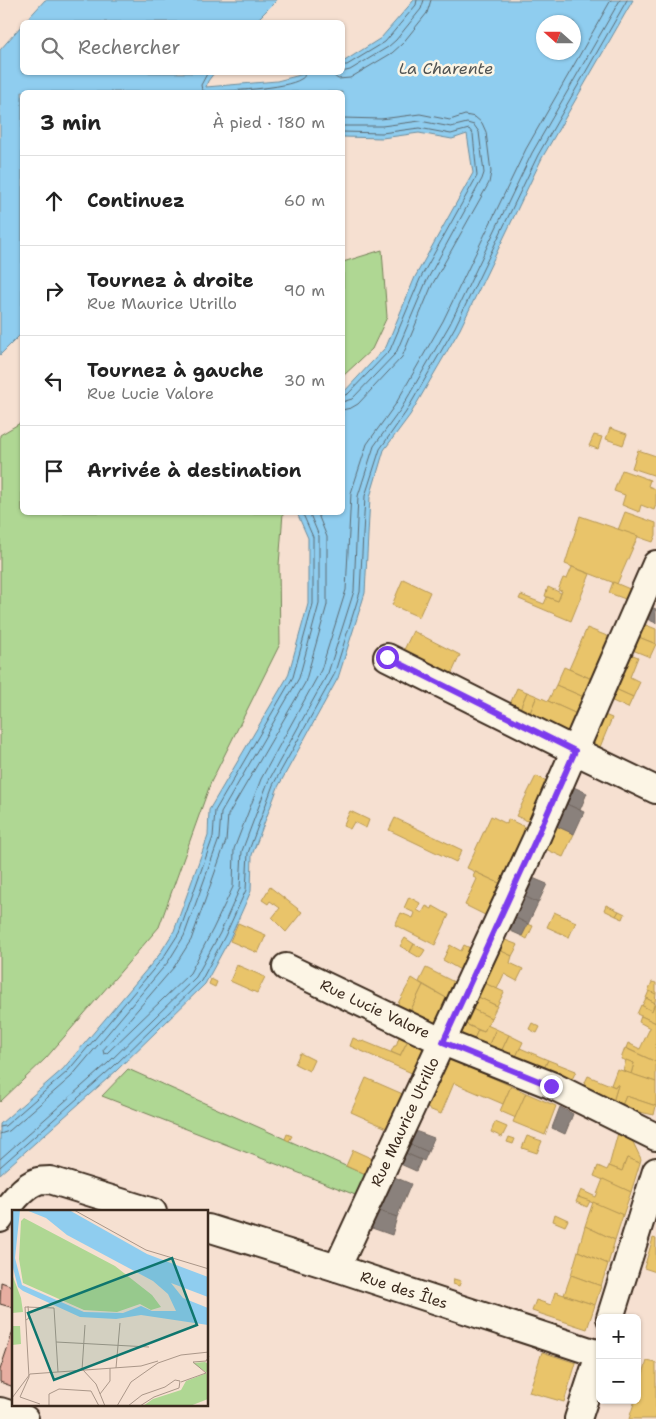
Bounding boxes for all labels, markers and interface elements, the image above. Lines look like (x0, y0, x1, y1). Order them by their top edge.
north arrow (536, 15, 581, 60)
search box (20, 20, 345, 75)
icon: search (38, 34, 66, 62)
text: Rechercher (78, 35, 181, 60)
water label: La Charente (399, 58, 493, 79)
text: 3 min (40, 109, 101, 137)
text: À pied · 180 m (213, 112, 325, 133)
icon: ahead (40, 187, 68, 215)
text: Continuez (87, 188, 185, 213)
text: 60 m (284, 190, 325, 211)
text: Tournez à droite (87, 268, 254, 293)
icon: right (40, 277, 68, 305)
text: 90 m (284, 280, 325, 301)
text: Rue Maurice Utrillo (87, 293, 237, 314)
text: Tournez à gauche (87, 358, 264, 383)
icon: left (40, 367, 68, 395)
text: 30 m (284, 370, 325, 391)
text: Rue Lucie Valore (87, 383, 214, 404)
icon: arrive (40, 457, 68, 485)
text: Arrivée à destination (87, 458, 301, 483)
route start (376, 646, 399, 669)
street label: Rue Lucie Valore (317, 975, 433, 1043)
street label: Rue Maurice Utrillo (366, 1054, 444, 1190)
route end (540, 1075, 563, 1098)
inset map (12, 1210, 209, 1406)
street label: Rue des Îles (358, 1266, 451, 1314)
map controls (596, 1314, 641, 1404)
button: + (596, 1314, 641, 1359)
button: − (596, 1359, 641, 1404)

